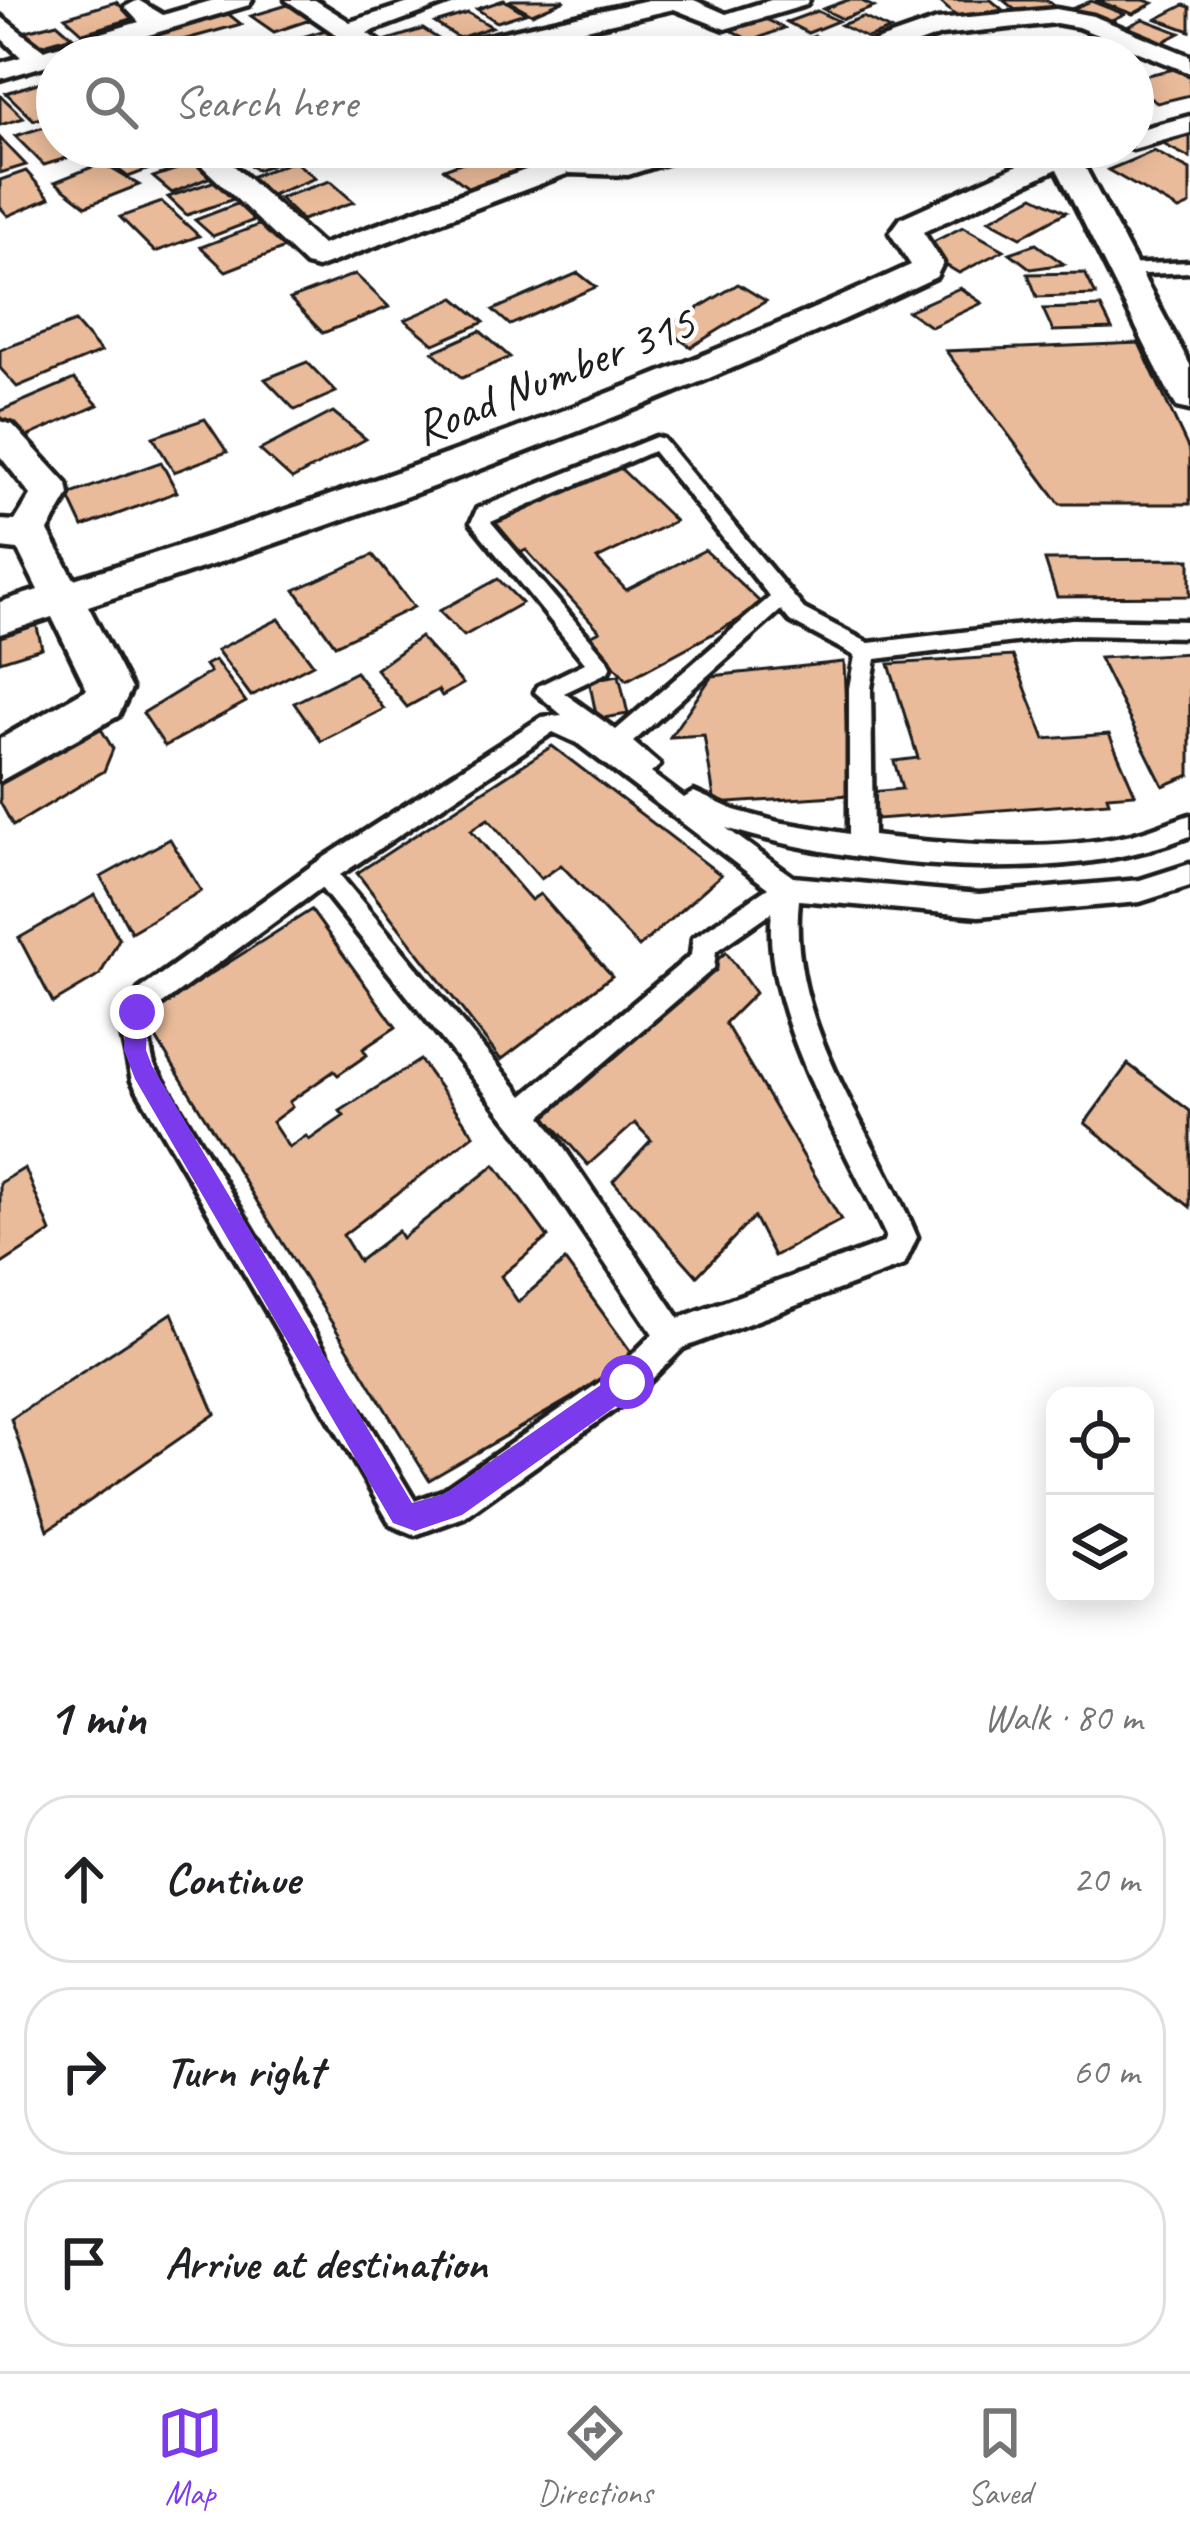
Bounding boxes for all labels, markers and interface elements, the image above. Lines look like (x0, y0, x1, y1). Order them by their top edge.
search box (36, 36, 1154, 168)
icon: search (78, 69, 144, 135)
text: Search here (174, 74, 357, 131)
street label: Road Number 315 (405, 291, 705, 458)
route end (110, 985, 164, 1039)
route start (600, 1355, 654, 1409)
map controls (1046, 1387, 1154, 1603)
button: locate (1046, 1387, 1154, 1495)
button: layers (1046, 1495, 1154, 1603)
text: 1 min (48, 1685, 146, 1749)
text: Walk · 80 m (984, 1693, 1142, 1742)
icon: ahead (51, 1846, 117, 1912)
text: Continue (165, 1851, 299, 1908)
text: 20 m (1073, 1855, 1139, 1904)
icon: right (51, 2038, 117, 2104)
text: Turn right (165, 2043, 323, 2100)
text: 60 m (1073, 2047, 1139, 2096)
icon: arrive (51, 2230, 117, 2296)
text: Arrive at destination (165, 2235, 487, 2292)
tab: Map (157, 2400, 223, 2514)
tab: Directions (538, 2400, 652, 2514)
tab: Saved (967, 2400, 1033, 2514)

